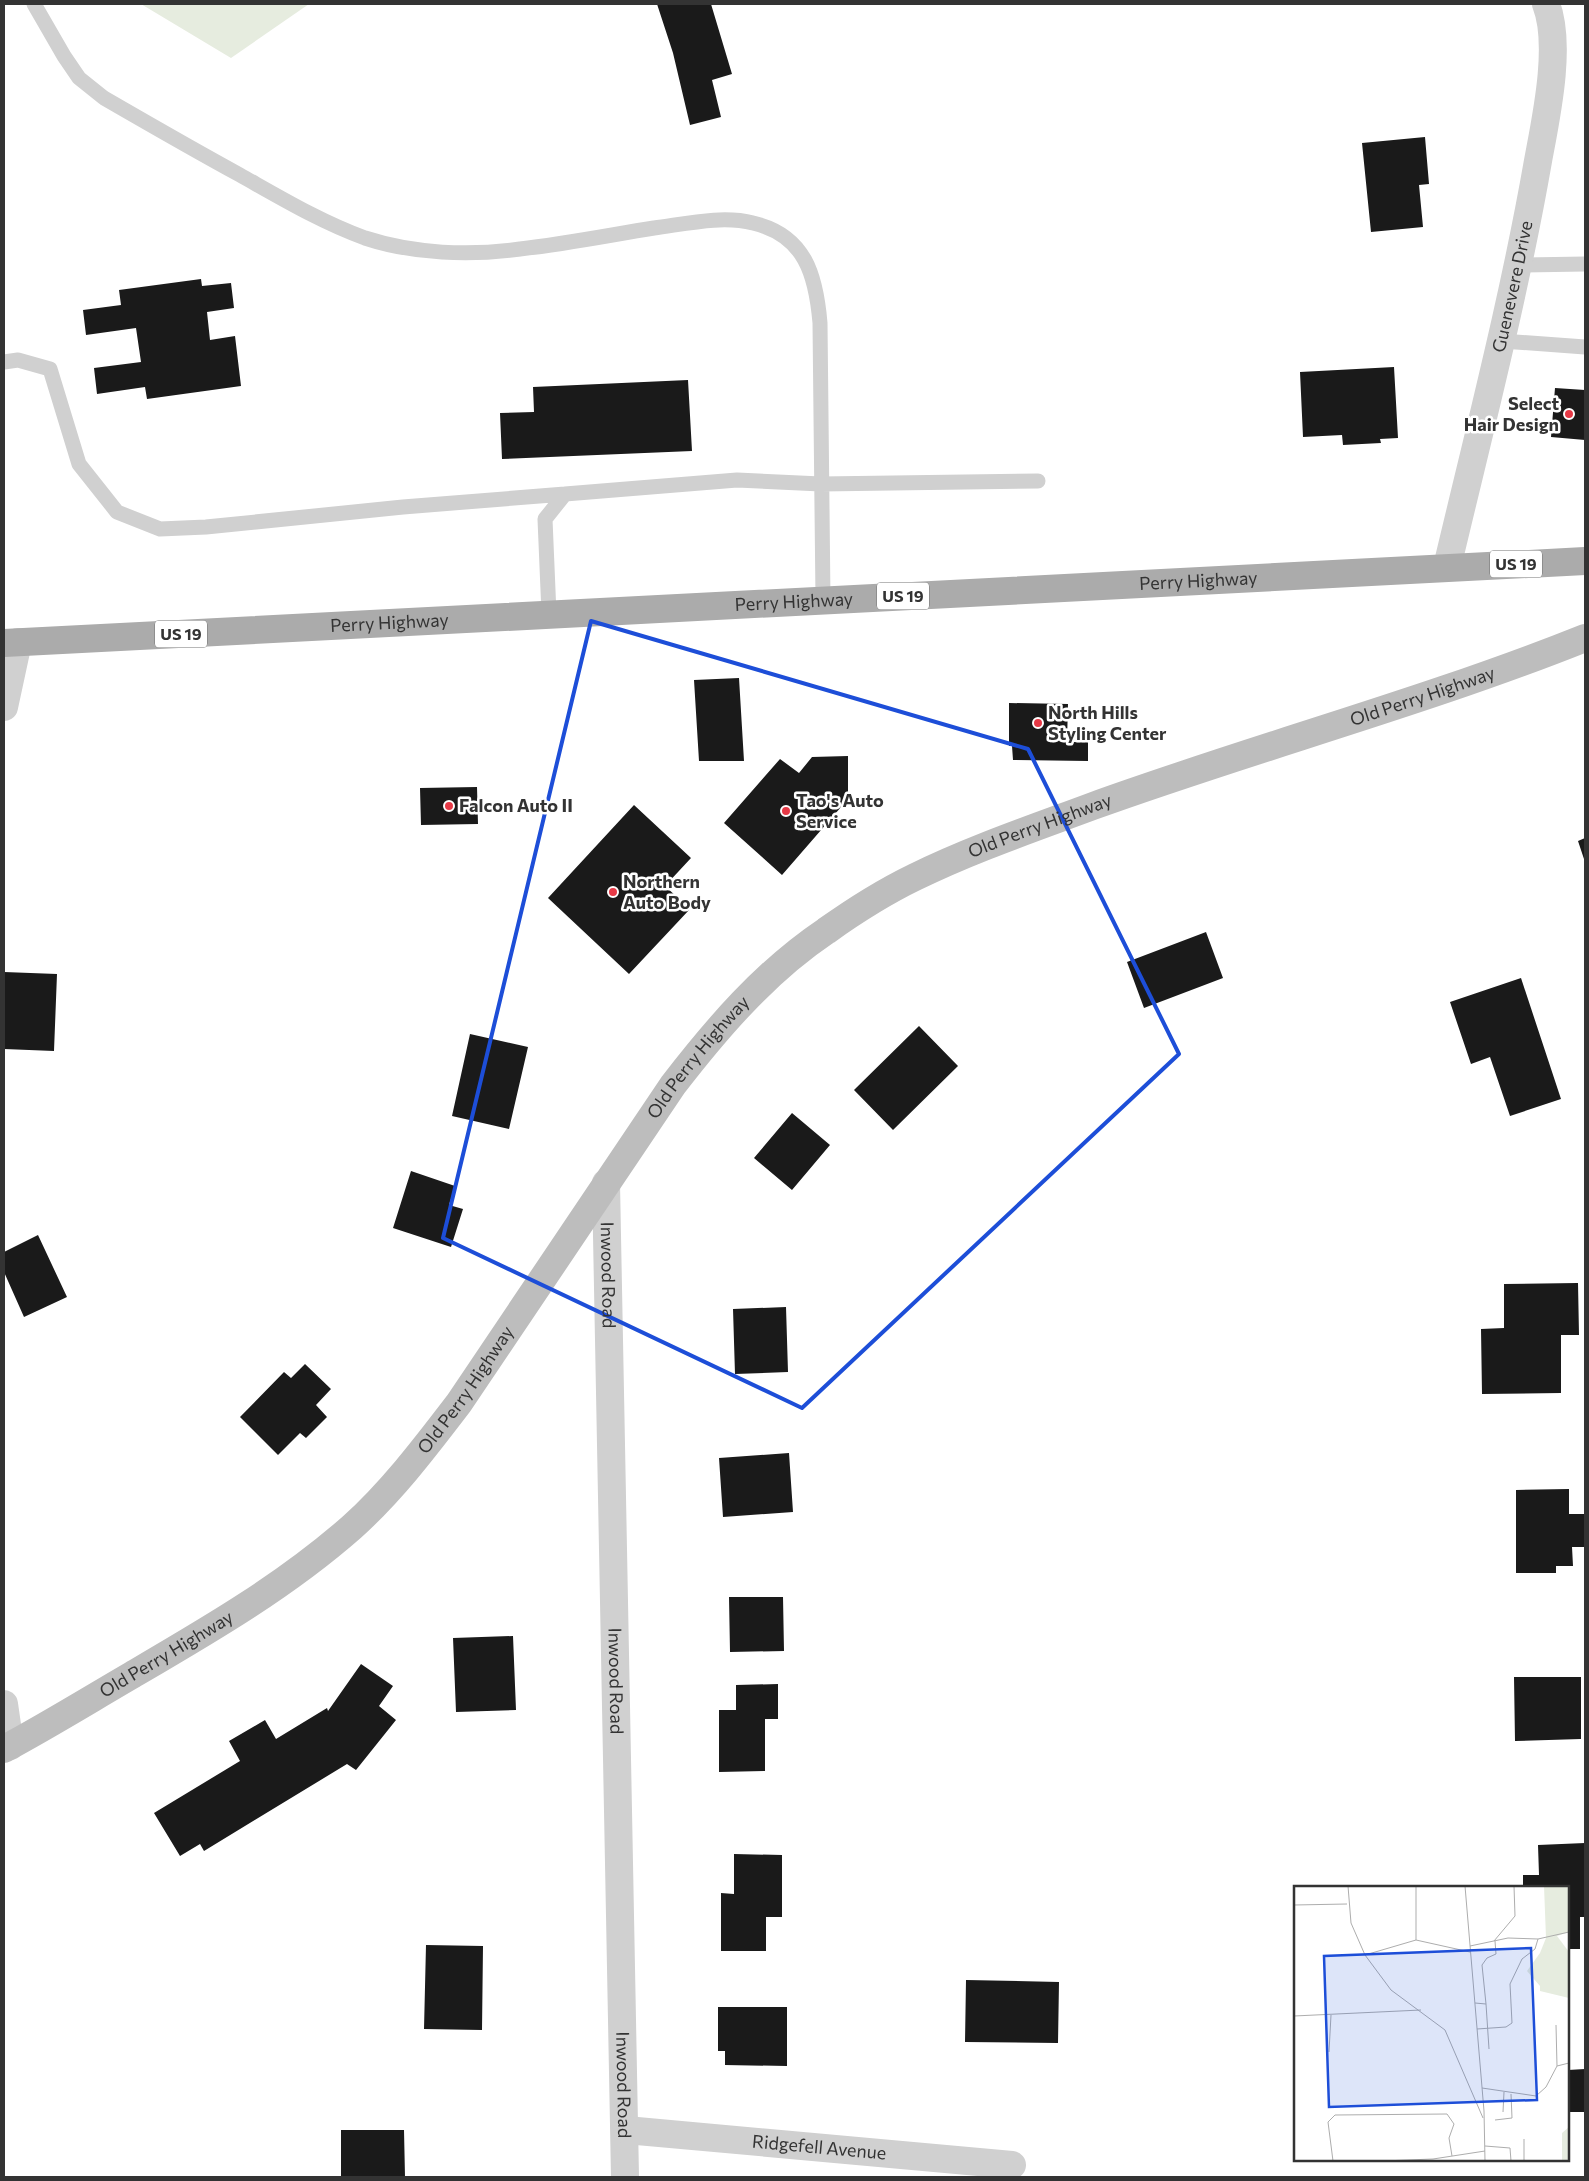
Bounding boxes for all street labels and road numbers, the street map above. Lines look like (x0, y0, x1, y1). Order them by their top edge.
street label: Guenevere Drive (1487, 219, 1537, 354)
road number: US 19 (1490, 550, 1542, 578)
street label: Perry Highway (1139, 566, 1258, 594)
road number: US 19 (877, 582, 929, 610)
street label: Perry Highway (734, 587, 854, 615)
street label: Perry Highway (330, 608, 449, 636)
road number: US 19 (155, 620, 207, 648)
street label: Old Perry Highway (1347, 661, 1498, 730)
street label: Old Perry Highway (964, 788, 1114, 862)
street label: Old Perry Highway (642, 991, 753, 1123)
street label: Inwood Road (597, 1221, 621, 1329)
street label: Old Perry Highway (412, 1321, 518, 1458)
street label: Old Perry Highway (95, 1605, 237, 1702)
street label: Inwood Road (604, 1627, 629, 1734)
street label: Inwood Road (612, 2031, 636, 2138)
street label: Ridgefell Avenue (751, 2129, 887, 2164)

